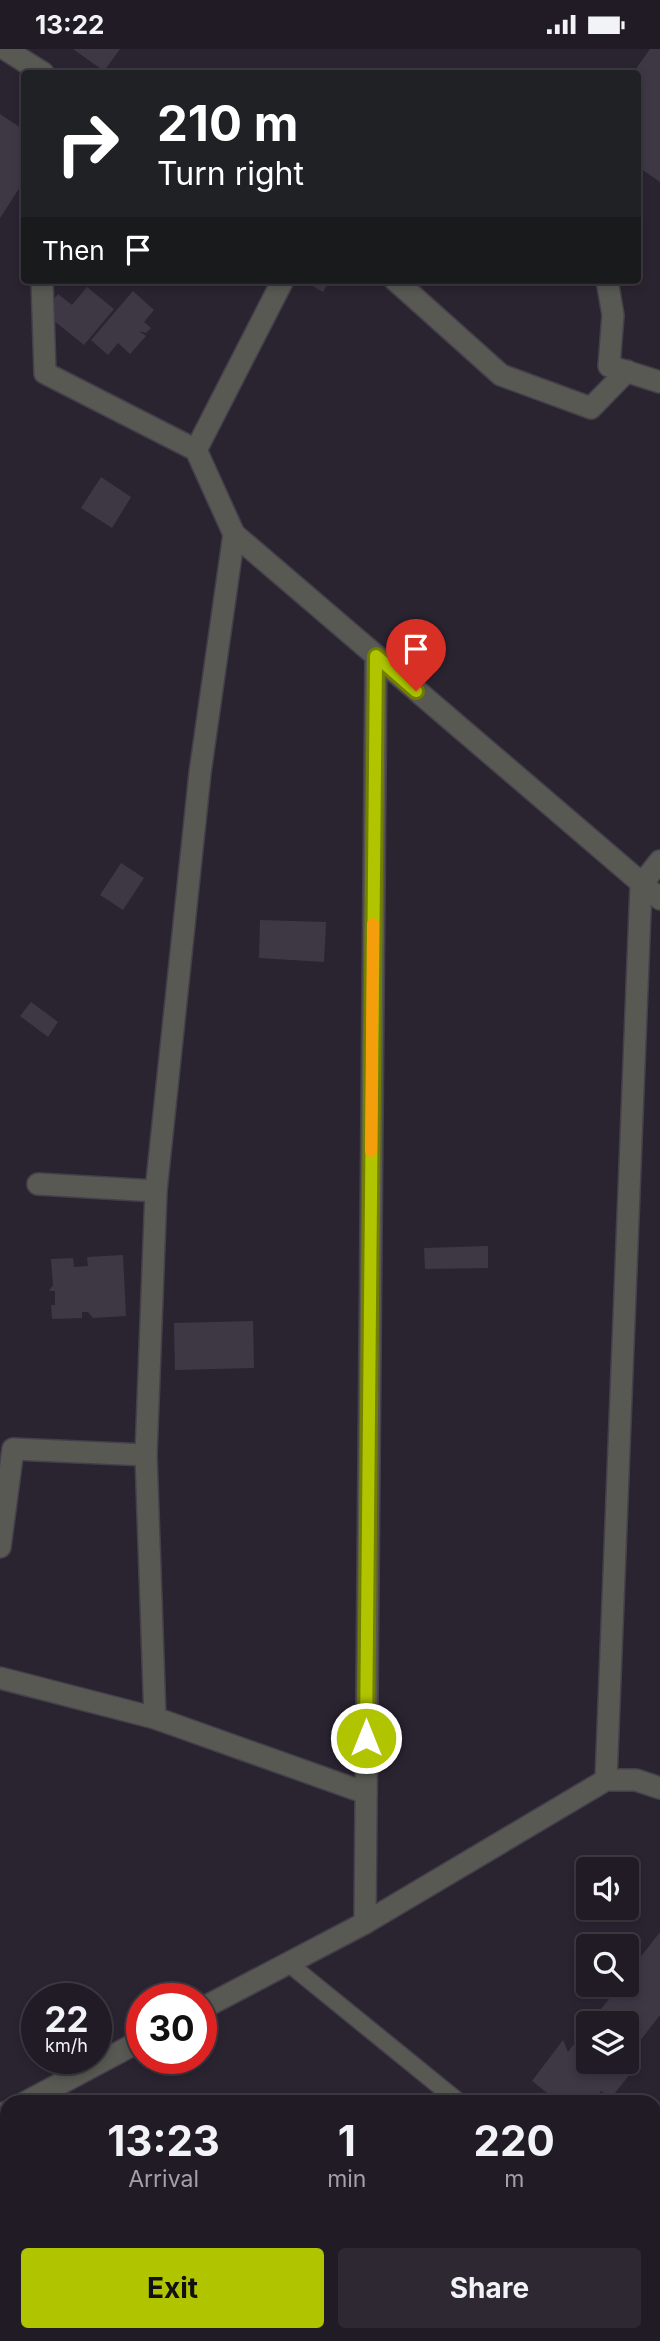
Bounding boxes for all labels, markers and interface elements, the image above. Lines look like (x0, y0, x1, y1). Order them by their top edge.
text: 13:22 (35, 9, 104, 40)
text: 210 m (157, 94, 298, 153)
icon: right (42, 98, 133, 189)
text: Turn right (157, 154, 304, 193)
icon: arrive (119, 231, 157, 269)
text: Then (42, 235, 105, 266)
pin (386, 619, 446, 691)
icon: arrive (397, 630, 435, 668)
position arrow (329, 1701, 403, 1775)
map controls (576, 1857, 639, 2074)
button: sound (576, 1857, 639, 1920)
button: search (576, 1934, 639, 1997)
speed limit sign: 30 (126, 1983, 217, 2074)
text: 22 (44, 1998, 89, 2040)
button: layers (576, 2011, 639, 2074)
text: km/h (45, 2035, 88, 2056)
text: 13:23 (107, 2115, 220, 2166)
text: 1 (338, 2115, 356, 2166)
text: 220 (474, 2115, 555, 2166)
text: Arrival (128, 2165, 199, 2193)
text: min (327, 2165, 366, 2193)
text: m (504, 2165, 524, 2193)
button: Exit (21, 2248, 324, 2328)
button: Share (338, 2248, 641, 2328)

